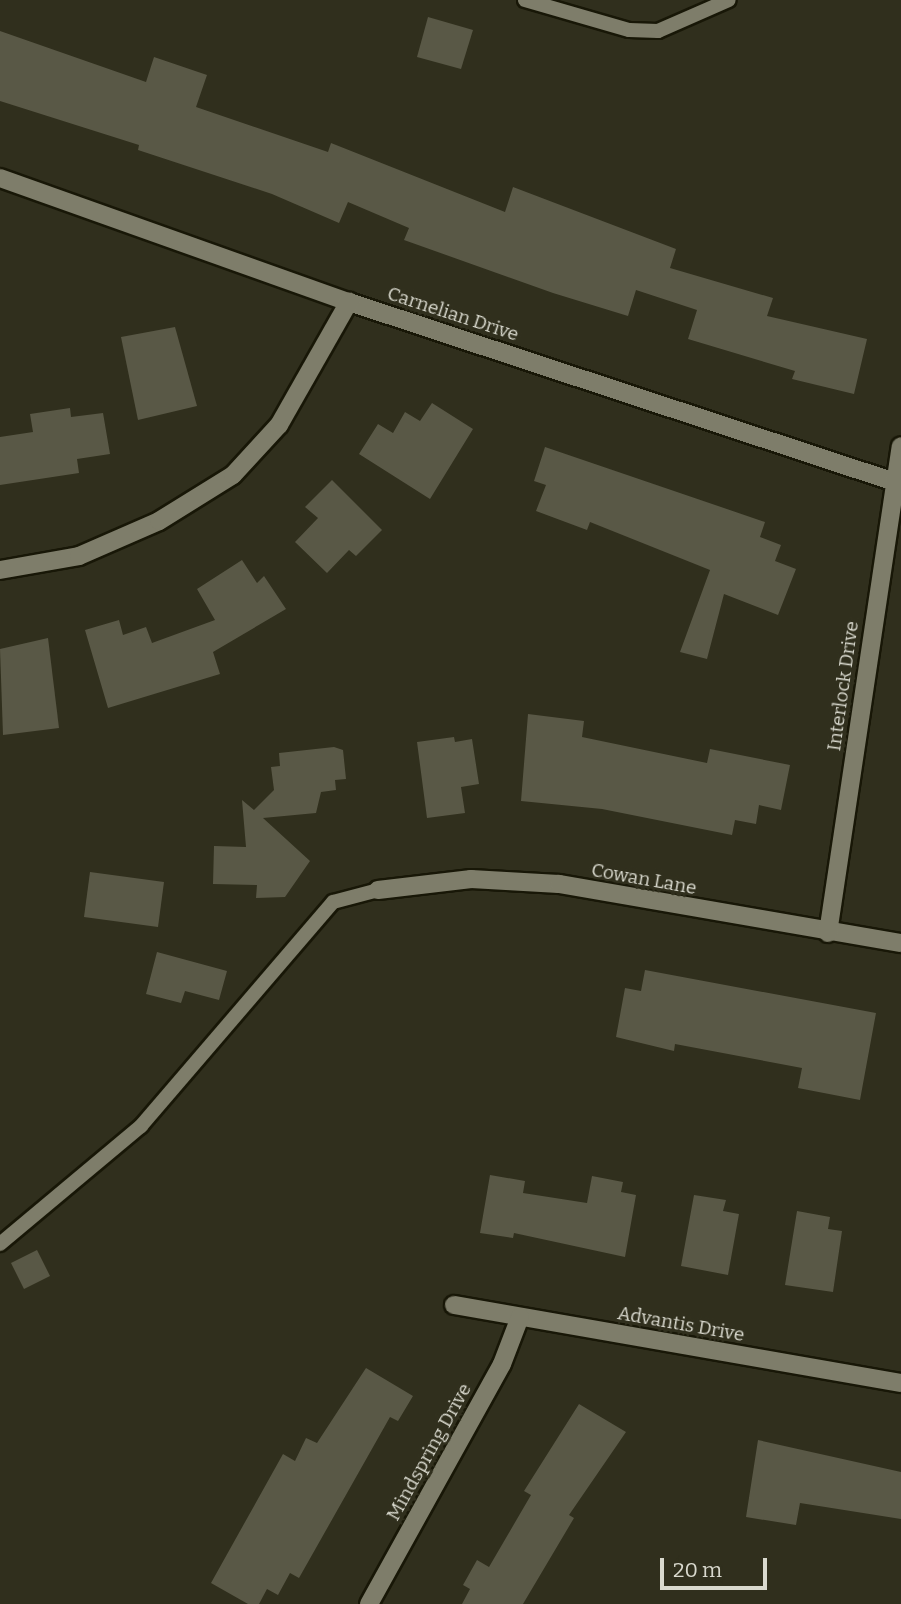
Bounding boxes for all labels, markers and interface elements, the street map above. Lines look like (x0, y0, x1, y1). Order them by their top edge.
street label: Carnelian Drive (384, 282, 522, 346)
street label: Interlock Drive (823, 620, 863, 752)
street label: Cowan Lane (590, 859, 698, 899)
street label: Advantis Drive (616, 1302, 746, 1346)
street label: Mindspring Drive (382, 1379, 476, 1525)
scale bar (663, 1544, 770, 1588)
text: 20 m (673, 1557, 722, 1583)

